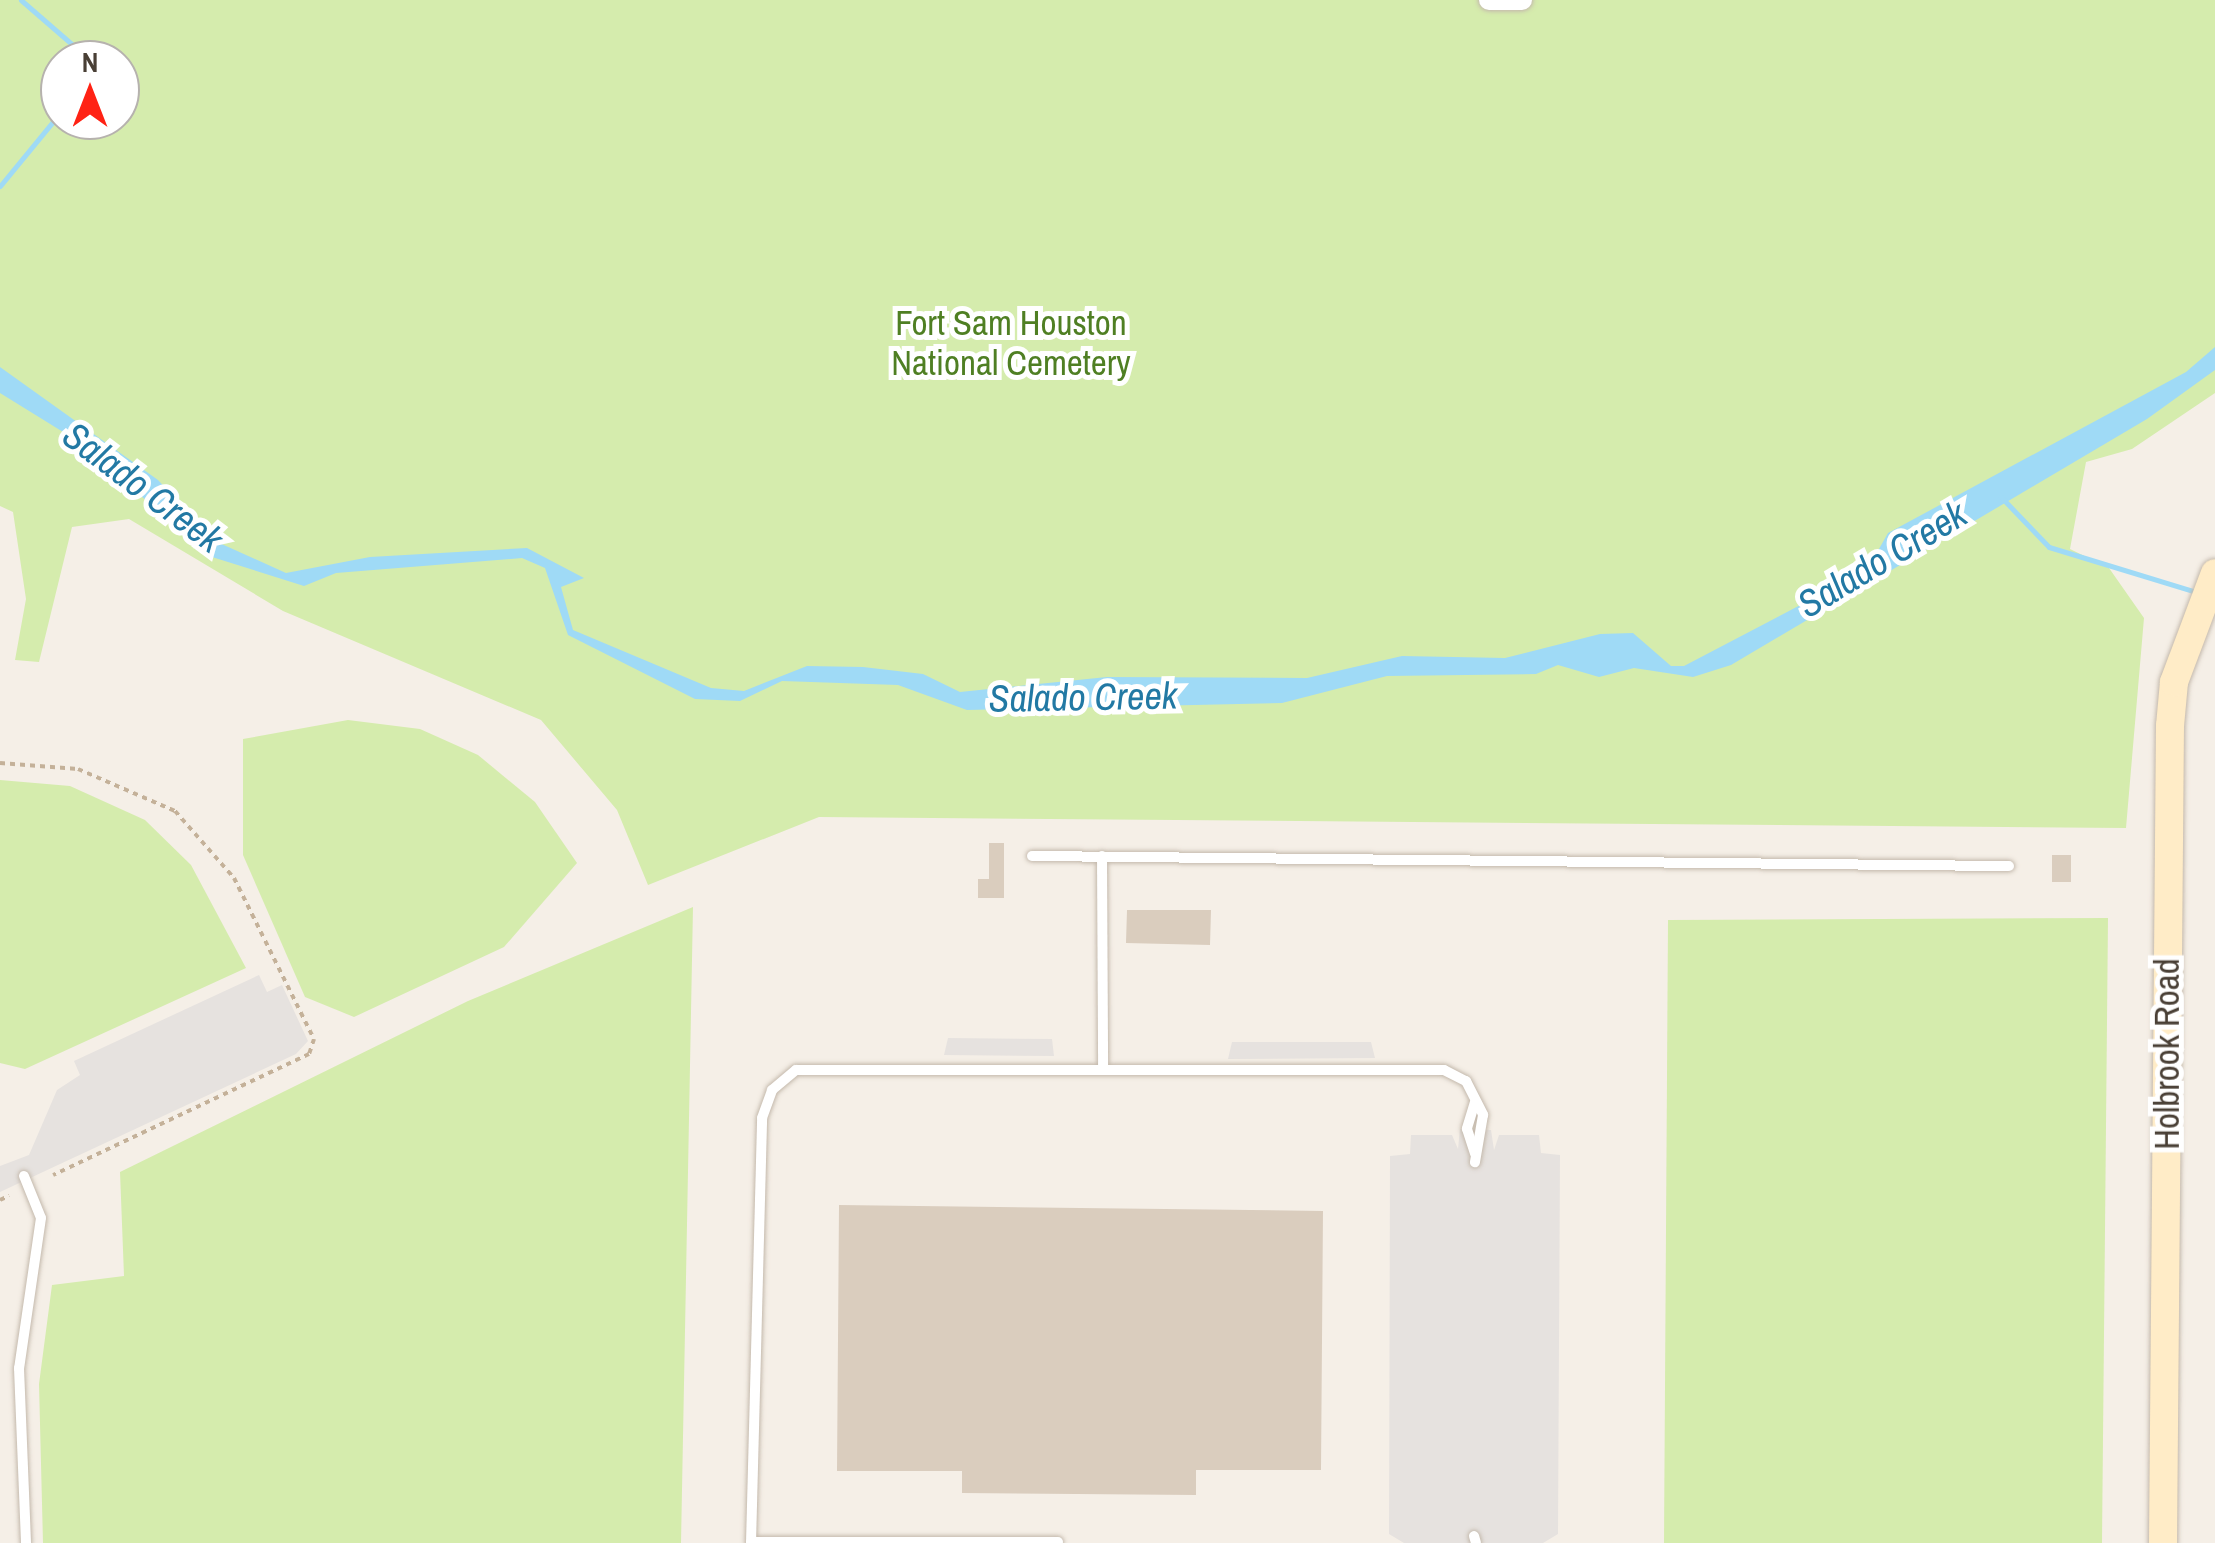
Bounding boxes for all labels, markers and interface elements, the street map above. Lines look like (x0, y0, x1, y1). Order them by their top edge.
north arrow (40, 40, 140, 140)
text: N (82, 43, 98, 81)
park label: Fort Sam Houston National Cemetery (891, 302, 1131, 384)
water label: Salado Creek (54, 412, 232, 562)
water label: Salado Creek (1789, 491, 1975, 627)
water label: Salado Creek (988, 673, 1178, 721)
street label: Holbrook Road (2146, 958, 2188, 1150)

